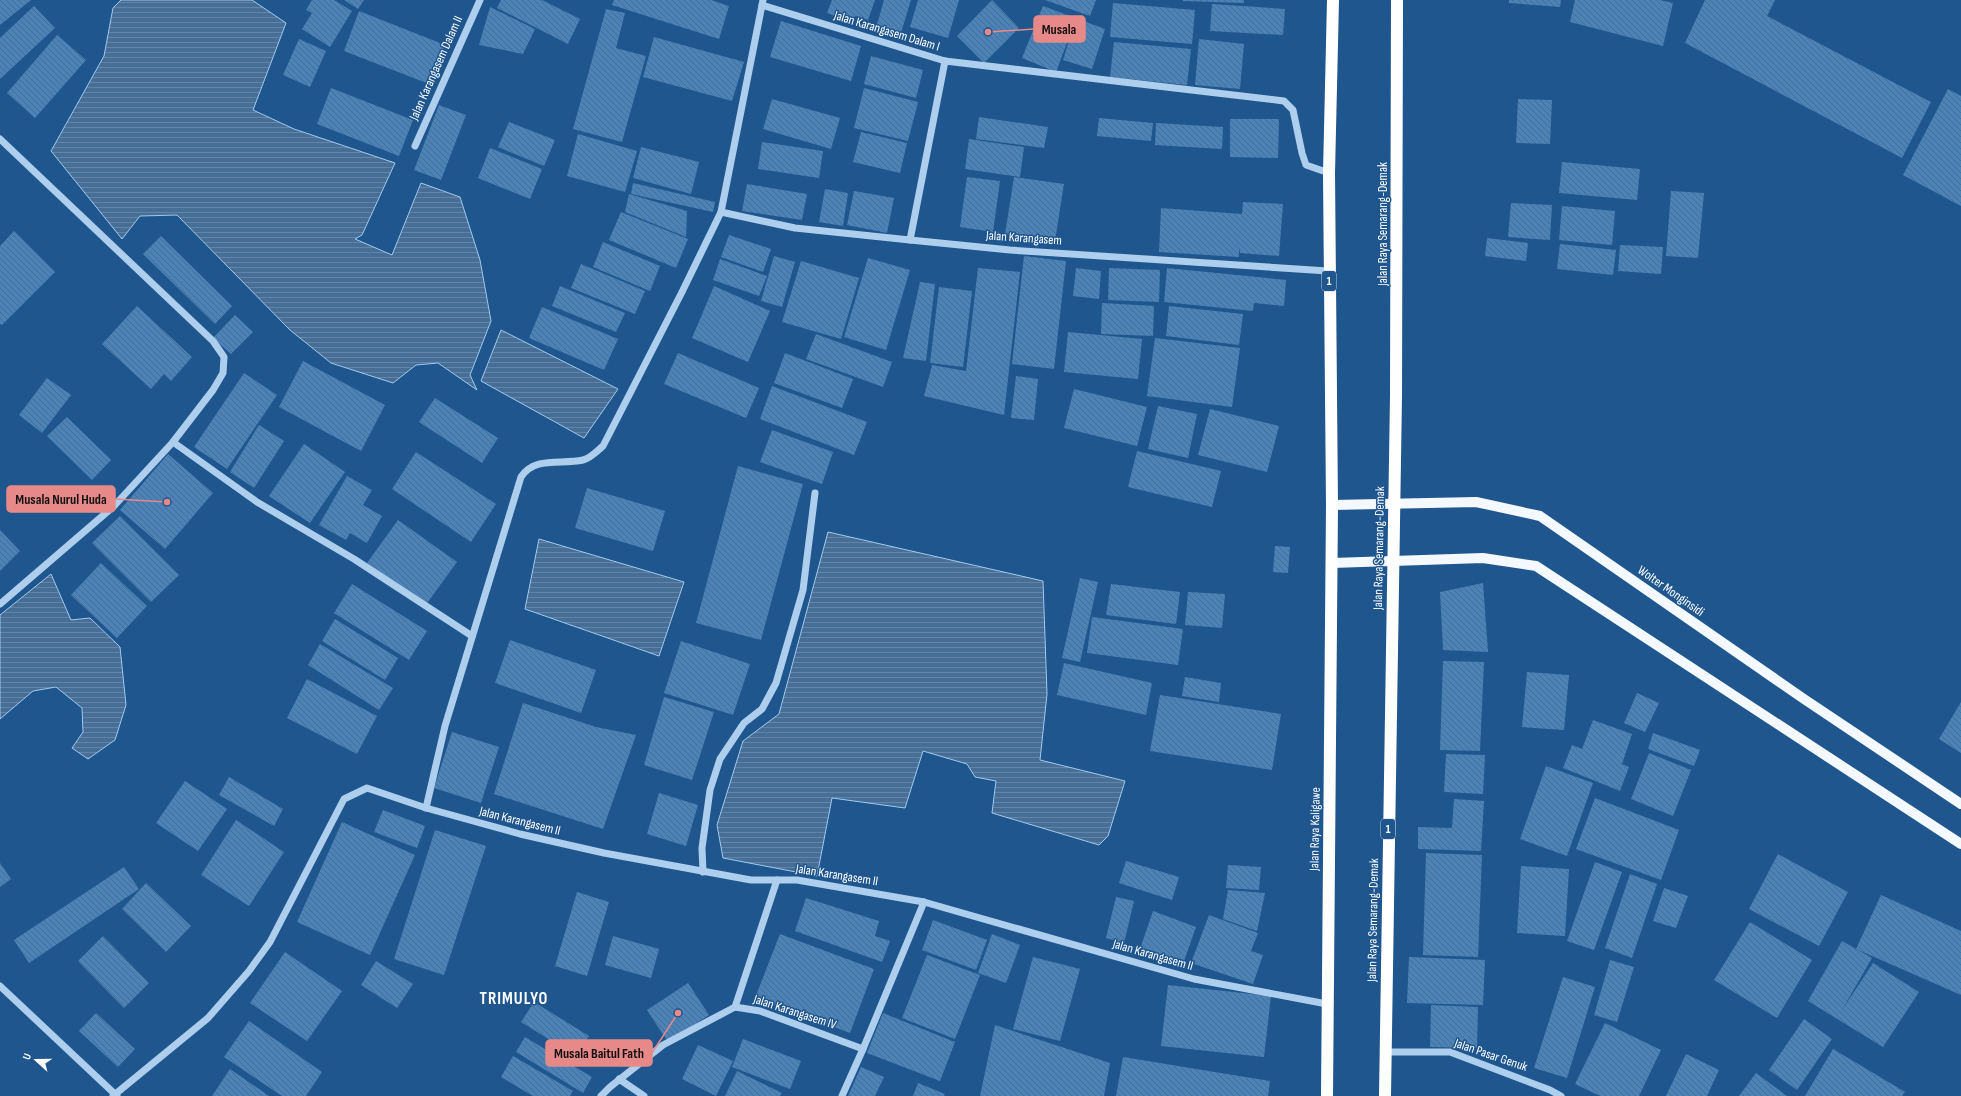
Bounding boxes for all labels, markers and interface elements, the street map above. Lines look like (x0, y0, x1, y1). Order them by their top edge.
street label: Jalan Karangasem Dalam I (831, 7, 942, 55)
street label: Jalan Karangasem Dalam II (405, 13, 466, 123)
callout: Musala (1034, 16, 1085, 42)
text: Musala (1042, 21, 1077, 38)
street label: Jalan Raya Semarang-Demak (1375, 162, 1391, 287)
street label: Jalan Karangasem (985, 227, 1062, 249)
road number: 1 (1322, 271, 1336, 291)
callout: Musala Nurul Huda (7, 486, 115, 512)
street label: Jalan Raya Semarang-Demak (1370, 486, 1388, 611)
text: Musala Nurul Huda (15, 491, 107, 508)
street label: Wolter Monginsidi (1635, 562, 1707, 620)
street label: Jalan Raya Kaligawe (1306, 787, 1324, 872)
street label: Jalan Karangasem II (477, 803, 562, 839)
road number: 1 (1381, 819, 1395, 839)
street label: Jalan Raya Semarang-Demak (1364, 858, 1382, 983)
street label: Jalan Karangasem II (794, 860, 879, 889)
street label: Jalan Karangasem II (1110, 936, 1195, 974)
district label: TRIMULYO (480, 989, 548, 1009)
street label: Jalan Karangasem IV (750, 991, 839, 1033)
street label: Jalan Pasar Genuk (1451, 1035, 1530, 1075)
north arrow (16, 1040, 56, 1080)
callout: Musala Baitul Fath (546, 1040, 652, 1066)
text: Musala Baitul Fath (554, 1045, 644, 1062)
text: U (20, 1051, 34, 1062)

